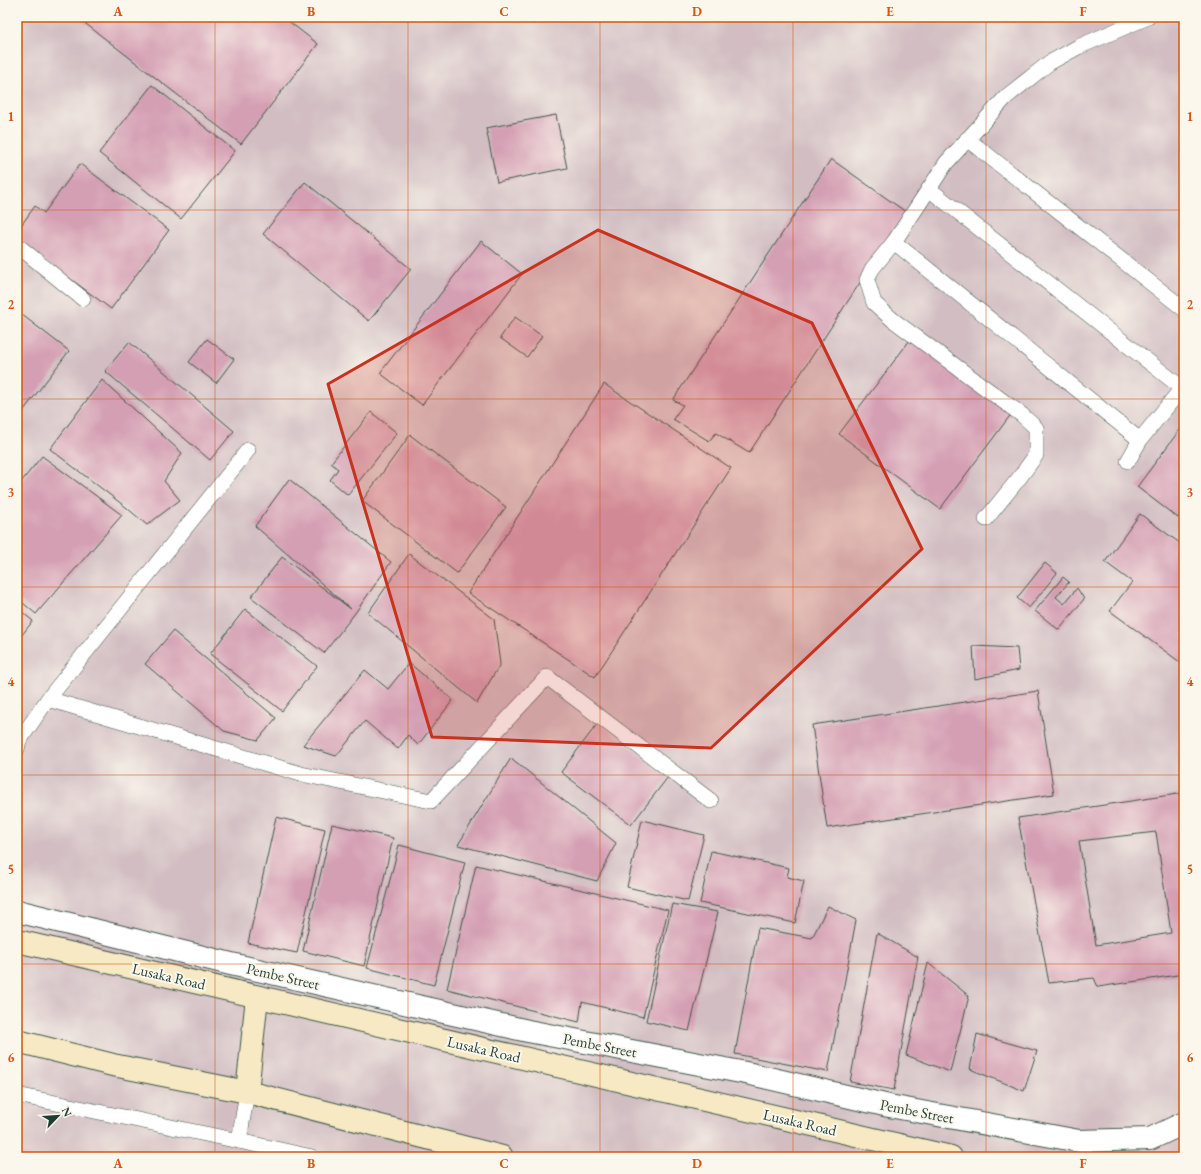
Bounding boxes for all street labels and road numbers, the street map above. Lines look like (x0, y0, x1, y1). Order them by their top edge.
street label: Lusaka Road (130, 958, 208, 994)
street label: Pembe Street (245, 958, 322, 994)
street label: Pembe Street (562, 1029, 639, 1061)
street label: Lusaka Road (445, 1031, 523, 1067)
street label: Pembe Street (879, 1095, 956, 1127)
street label: Lusaka Road (761, 1104, 839, 1140)

